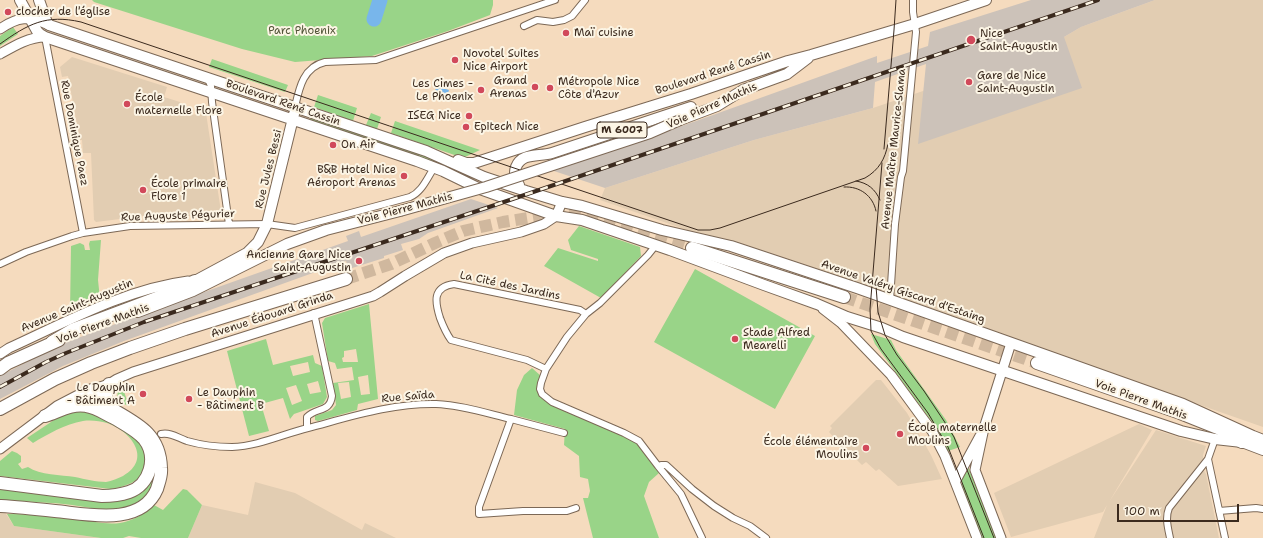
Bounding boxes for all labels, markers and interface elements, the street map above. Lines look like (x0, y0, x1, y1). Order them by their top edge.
place label: clocher de l'église (16, 5, 110, 19)
marker: clocher de l'église (3, 7, 13, 17)
park label: Parc Phoenix (268, 24, 336, 38)
place label: Maï cuisine (574, 26, 634, 40)
place label: Nice Saint-Augustin (980, 27, 1058, 53)
marker: Maï cuisine (561, 28, 571, 38)
marker: Nice Saint-Augustin (965, 34, 977, 46)
place label: Novotel Suites Nice Airport (463, 47, 539, 73)
street label: Boulevard René Cassin (654, 48, 772, 98)
marker: Novotel Suites Nice Airport (450, 55, 460, 65)
street label: Avenue Maître Maurice-Slama (879, 68, 909, 230)
place label: Gare de Nice Saint-Augustin (977, 69, 1055, 95)
place label: Grand Arenas (489, 74, 527, 100)
place label: Métropole Nice Côte d'Azur (558, 75, 639, 101)
street label: Boulevard René Cassin (224, 77, 342, 129)
place label: Les Cimes - Le Phoenix (412, 77, 473, 103)
marker: Gare de Nice Saint-Augustin (964, 77, 974, 87)
street label: Rue Dominique Paez (57, 79, 91, 187)
street label: Voie Pierre Mathis (665, 80, 759, 132)
marker: Grand Arenas (530, 82, 540, 92)
marker: Métropole Nice Côte d'Azur (545, 83, 555, 93)
marker: Les Cimes - Le Phoenix (476, 85, 486, 95)
place label: École maternelle Flore (135, 91, 222, 117)
marker: École maternelle Flore (122, 99, 132, 109)
place label: ISEG Nice (407, 109, 461, 123)
marker: ISEG Nice (464, 111, 474, 121)
place label: Epitech Nice (474, 120, 539, 134)
marker: Epitech Nice (461, 122, 471, 132)
road number: M 6007 (597, 122, 647, 138)
street label: Rue Jules Bessi (253, 128, 285, 210)
place label: On Air (341, 138, 375, 152)
marker: On Air (328, 140, 338, 150)
place label: B&B Hotel Nice Aéroport Arenas (307, 163, 396, 189)
marker: B&B Hotel Nice Aéroport Arenas (399, 171, 409, 181)
place label: École primaire Flore 1 (151, 177, 227, 203)
marker: École primaire Flore 1 (138, 185, 148, 195)
street label: Voie Pierre Mathis (356, 190, 454, 228)
street label: Rue Auguste Pégurier (121, 207, 235, 225)
place label: Ancienne Gare Nice Saint-Augustin (246, 248, 351, 274)
marker: Ancienne Gare Nice Saint-Augustin (354, 256, 364, 266)
street label: Avenue Valéry Giscard d'Estaing (819, 258, 987, 326)
street label: La Cité des Jardins (458, 269, 562, 303)
street label: Avenue Saint-Augustin (19, 276, 135, 336)
street label: Avenue Édouard Grinda (209, 289, 335, 341)
street label: Voie Pierre Mathis (55, 301, 151, 347)
place label: Stade Alfred Mearelli (743, 326, 810, 352)
marker: Stade Alfred Mearelli (730, 334, 740, 344)
street label: Voie Pierre Mathis (1093, 377, 1189, 423)
place label: Le Dauphin - Bâtiment A (66, 381, 135, 407)
place label: Le Dauphin - Bâtiment B (197, 386, 264, 412)
street label: Rue Saïda (381, 388, 435, 406)
marker: Le Dauphin - Bâtiment A (138, 389, 148, 399)
marker: Le Dauphin - Bâtiment B (184, 394, 194, 404)
place label: École maternelle Moulins (908, 421, 997, 447)
marker: École maternelle Moulins (895, 429, 905, 439)
place label: École élémentaire Moulins (764, 435, 858, 461)
marker: École élémentaire Moulins (861, 443, 871, 453)
scale bar (1119, 496, 1241, 522)
text: 100 m (1124, 503, 1160, 519)

